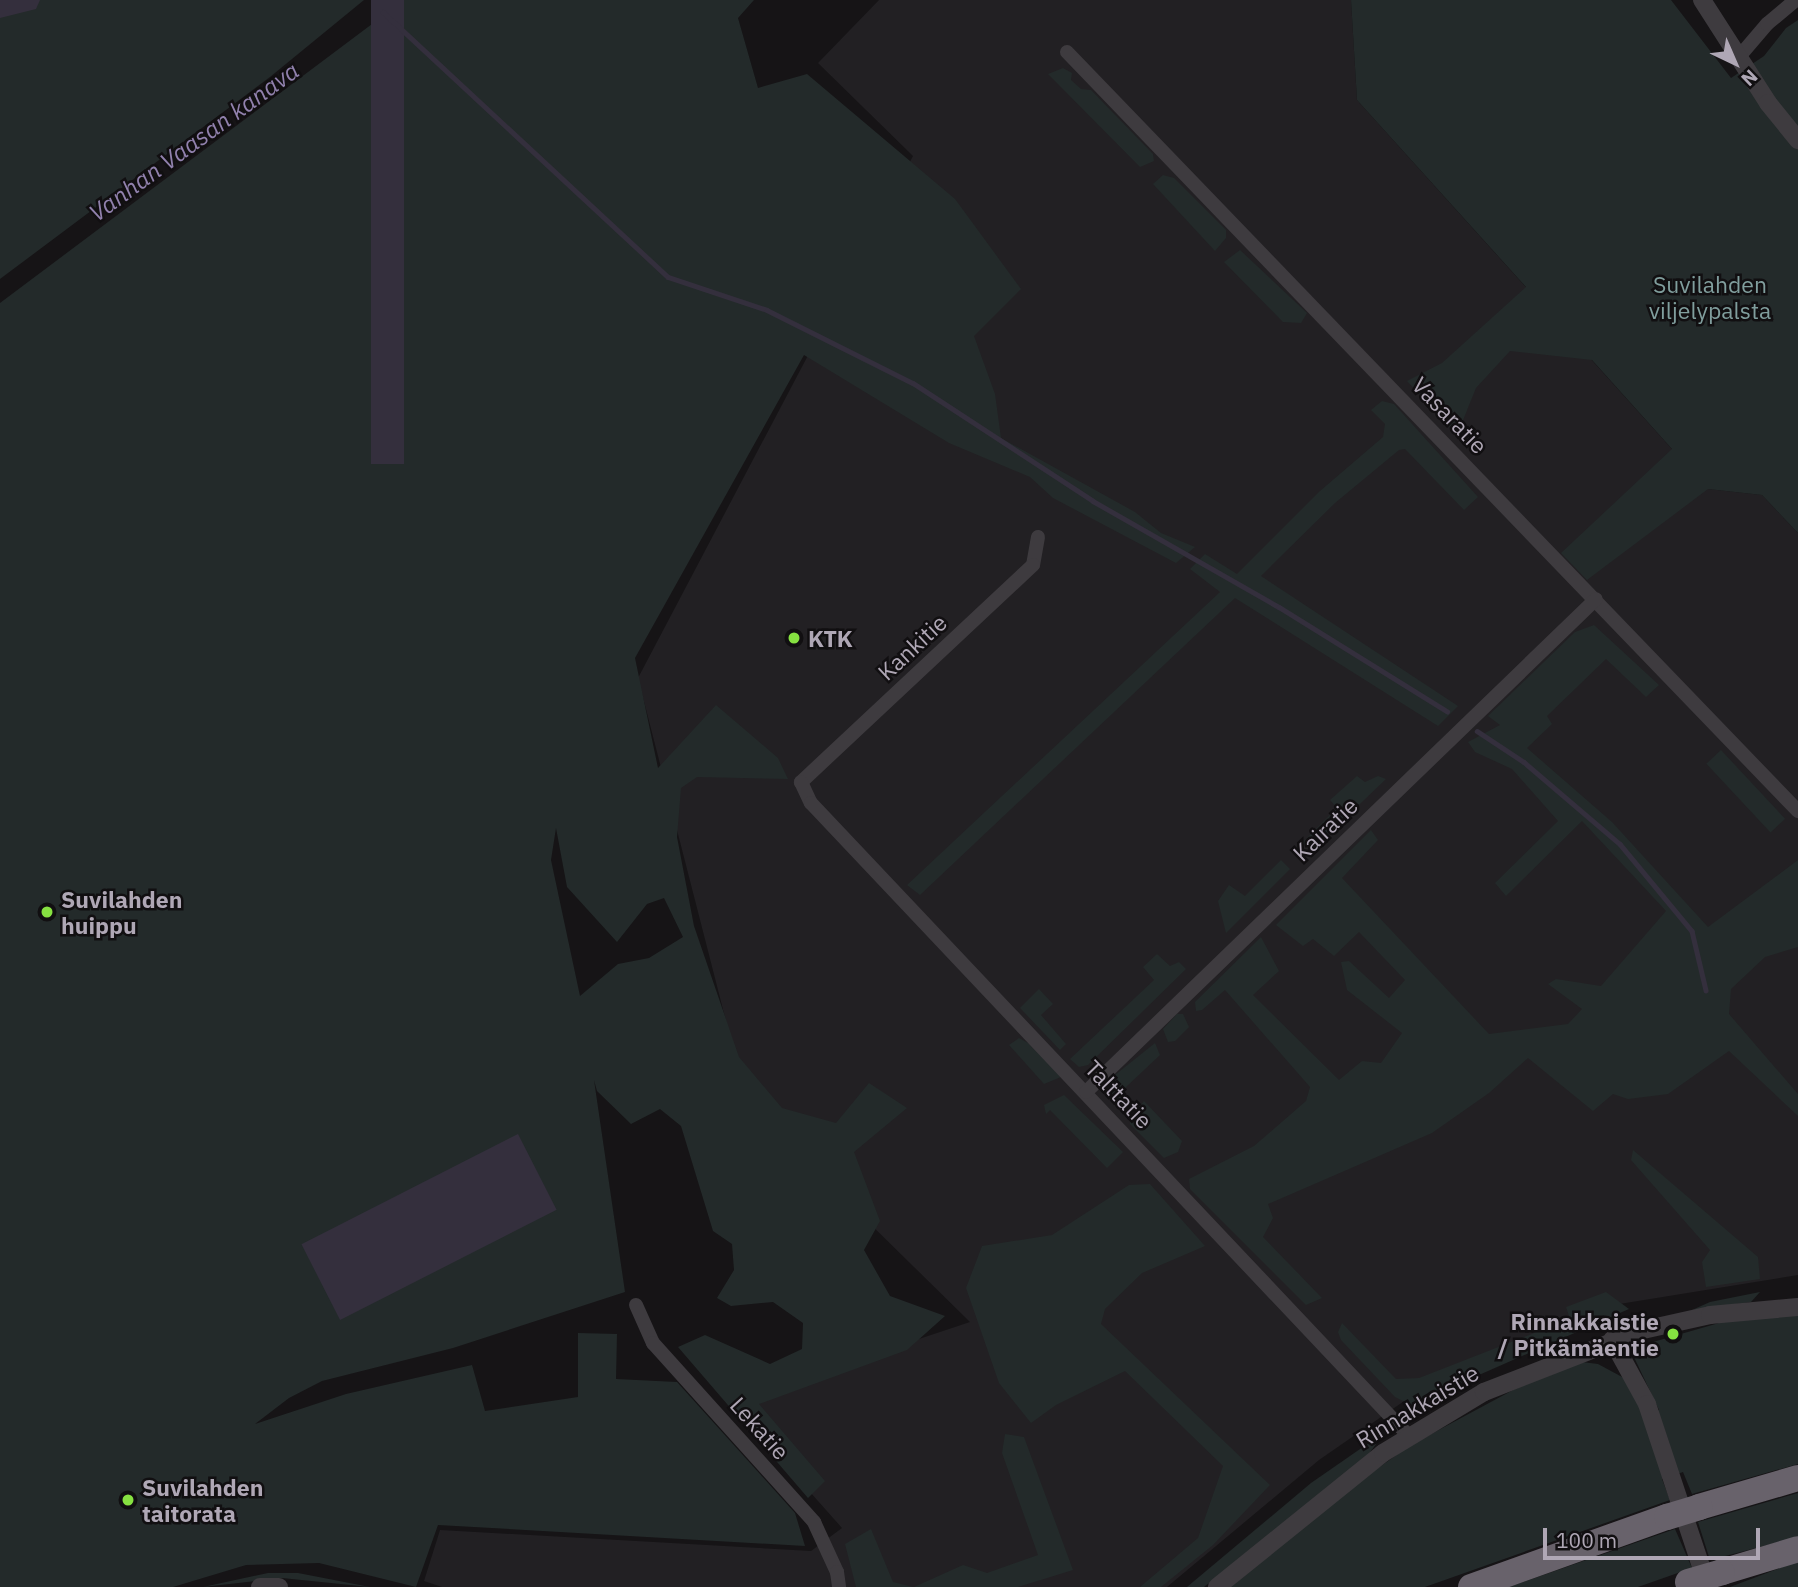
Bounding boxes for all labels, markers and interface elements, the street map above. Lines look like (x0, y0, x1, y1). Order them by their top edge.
north arrow (1700, 28, 1770, 98)
water label: Vanhan Vaasan kanava (83, 56, 305, 228)
text: N (1736, 65, 1763, 92)
park label: Suvilahden viljelypalsta (1649, 270, 1771, 324)
street label: Vasaratie (1407, 371, 1493, 459)
street label: Kankitie (872, 608, 952, 686)
place label: KTK (808, 624, 853, 652)
marker: KTK (786, 630, 802, 646)
street label: Kairatie (1287, 792, 1363, 866)
place label: Suvilahden huippu (61, 885, 182, 939)
marker: Suvilahden huippu (39, 904, 55, 920)
street label: Talttatie (1080, 1054, 1158, 1134)
place label: Rinnakkaistie / Pitkämäentie (1498, 1307, 1659, 1361)
marker: Rinnakkaistie / Pitkämäentie (1665, 1326, 1681, 1342)
street label: Rinnakkaistie (1351, 1358, 1483, 1454)
street label: Lekatie (725, 1391, 795, 1465)
place label: Suvilahden taitorata (142, 1473, 263, 1527)
marker: Suvilahden taitorata (120, 1492, 136, 1508)
scale bar (1546, 1514, 1763, 1558)
text: 100 m (1556, 1526, 1617, 1554)

